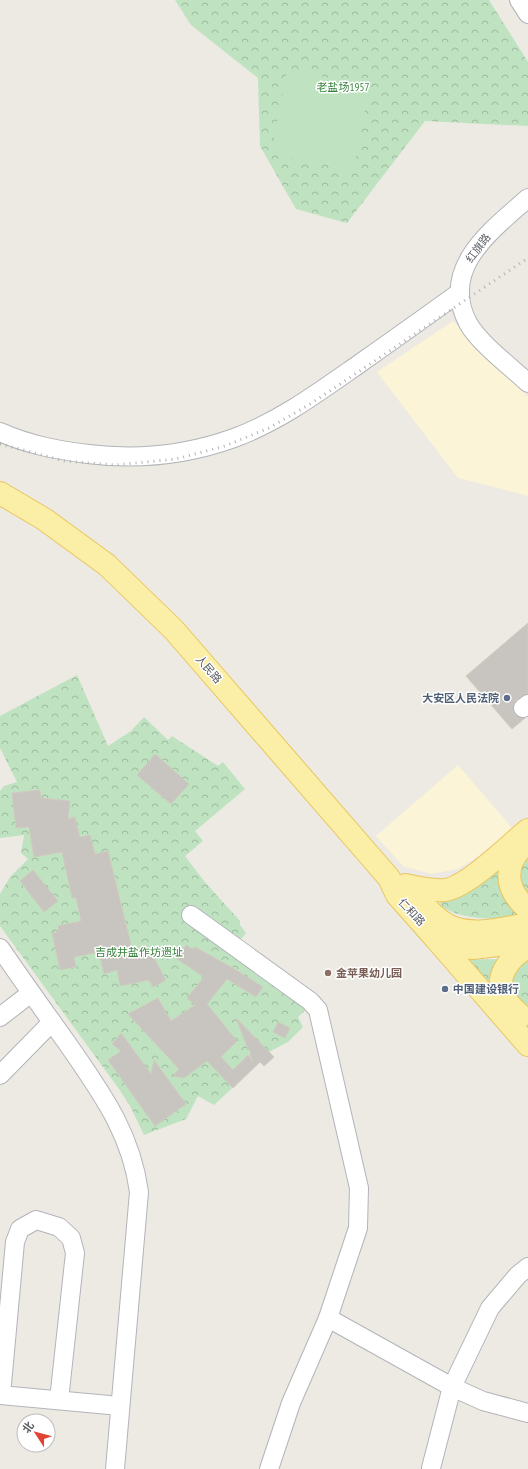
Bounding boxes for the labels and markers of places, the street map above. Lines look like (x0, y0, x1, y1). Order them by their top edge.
place label: 大安区人民法院 (422, 691, 499, 705)
marker: 大安区人民法院 (502, 693, 512, 703)
place label: 金苹果幼儿园 (336, 966, 402, 980)
marker: 金苹果幼儿园 (323, 968, 333, 978)
place label: 中国建设银行 (453, 982, 519, 996)
marker: 中国建设银行 (440, 984, 450, 994)

